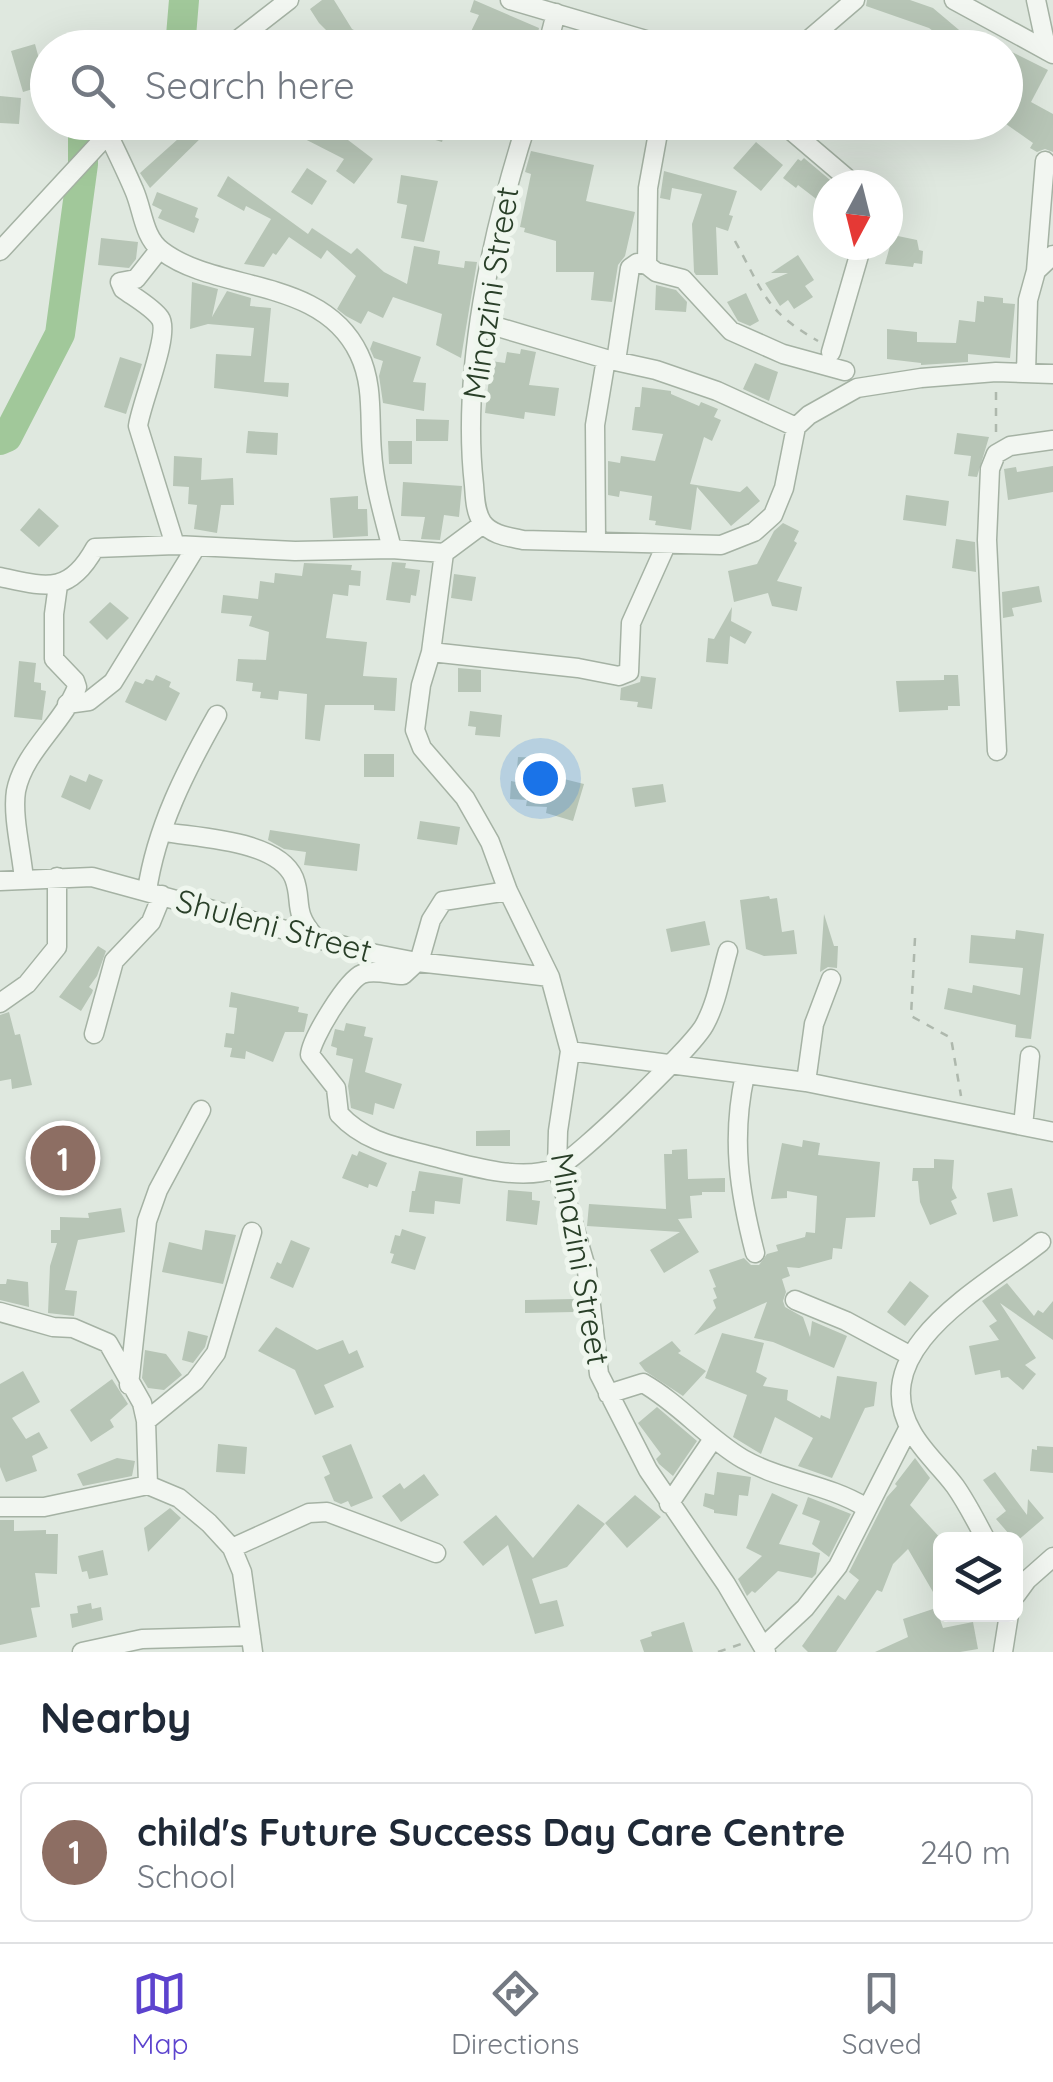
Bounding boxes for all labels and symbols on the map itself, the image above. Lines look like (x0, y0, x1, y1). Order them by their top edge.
north arrow (813, 170, 903, 260)
street label: Minazini Street (453, 184, 527, 402)
your location (515, 753, 566, 804)
street label: Shuleni Street (172, 880, 377, 970)
pin: 1 (30, 1120, 96, 1196)
street label: Minazini Street (543, 1150, 619, 1368)

